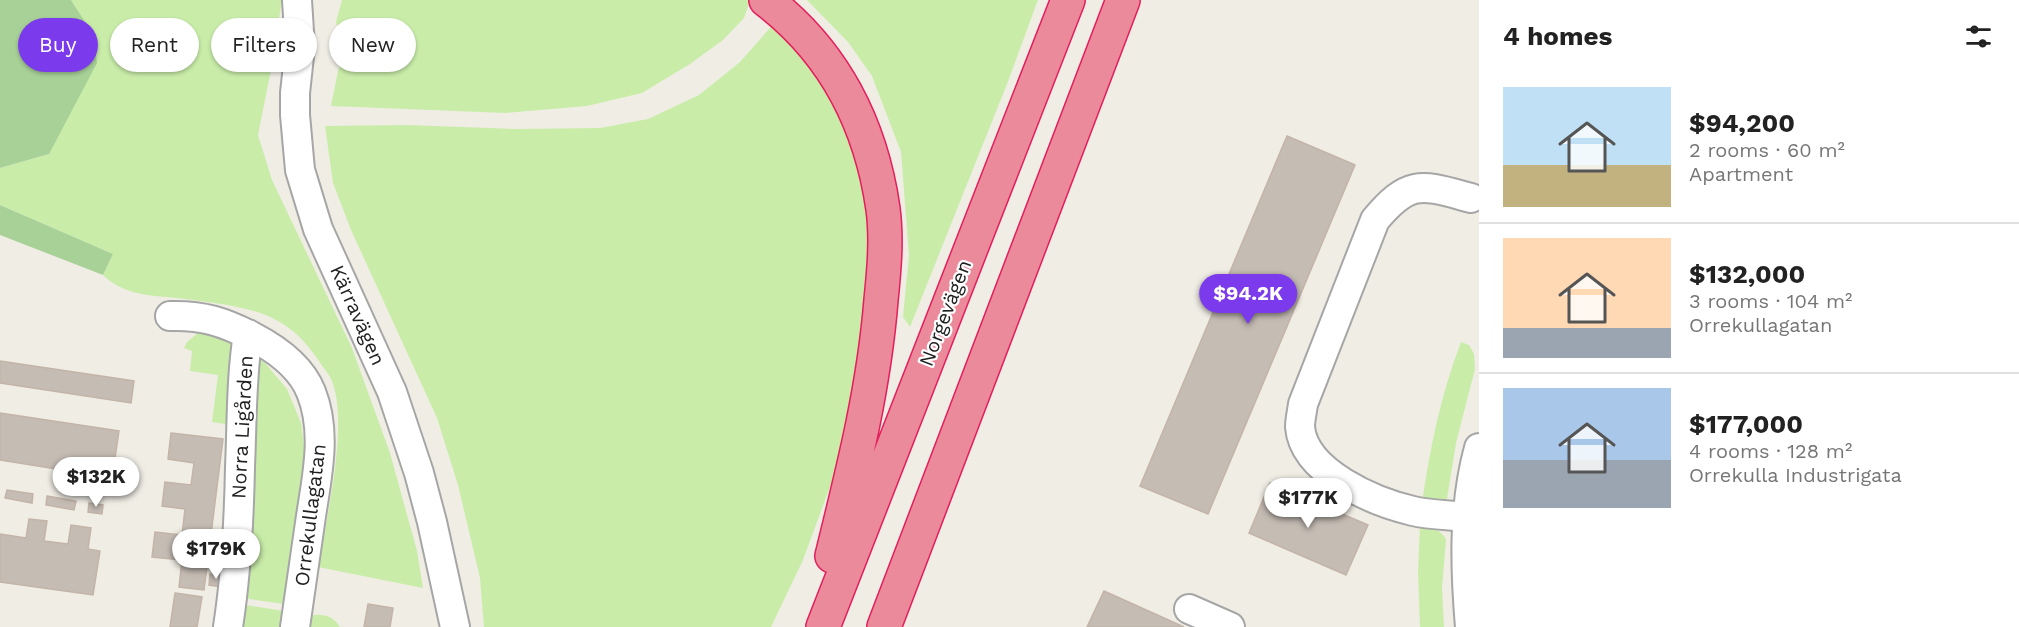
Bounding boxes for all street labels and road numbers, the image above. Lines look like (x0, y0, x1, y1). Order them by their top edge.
street label: Norgevägen (914, 256, 976, 370)
street label: Kärravägen (325, 261, 391, 369)
street label: Norra Ligården (226, 355, 258, 499)
street label: Orrekullagatan (289, 442, 331, 588)

